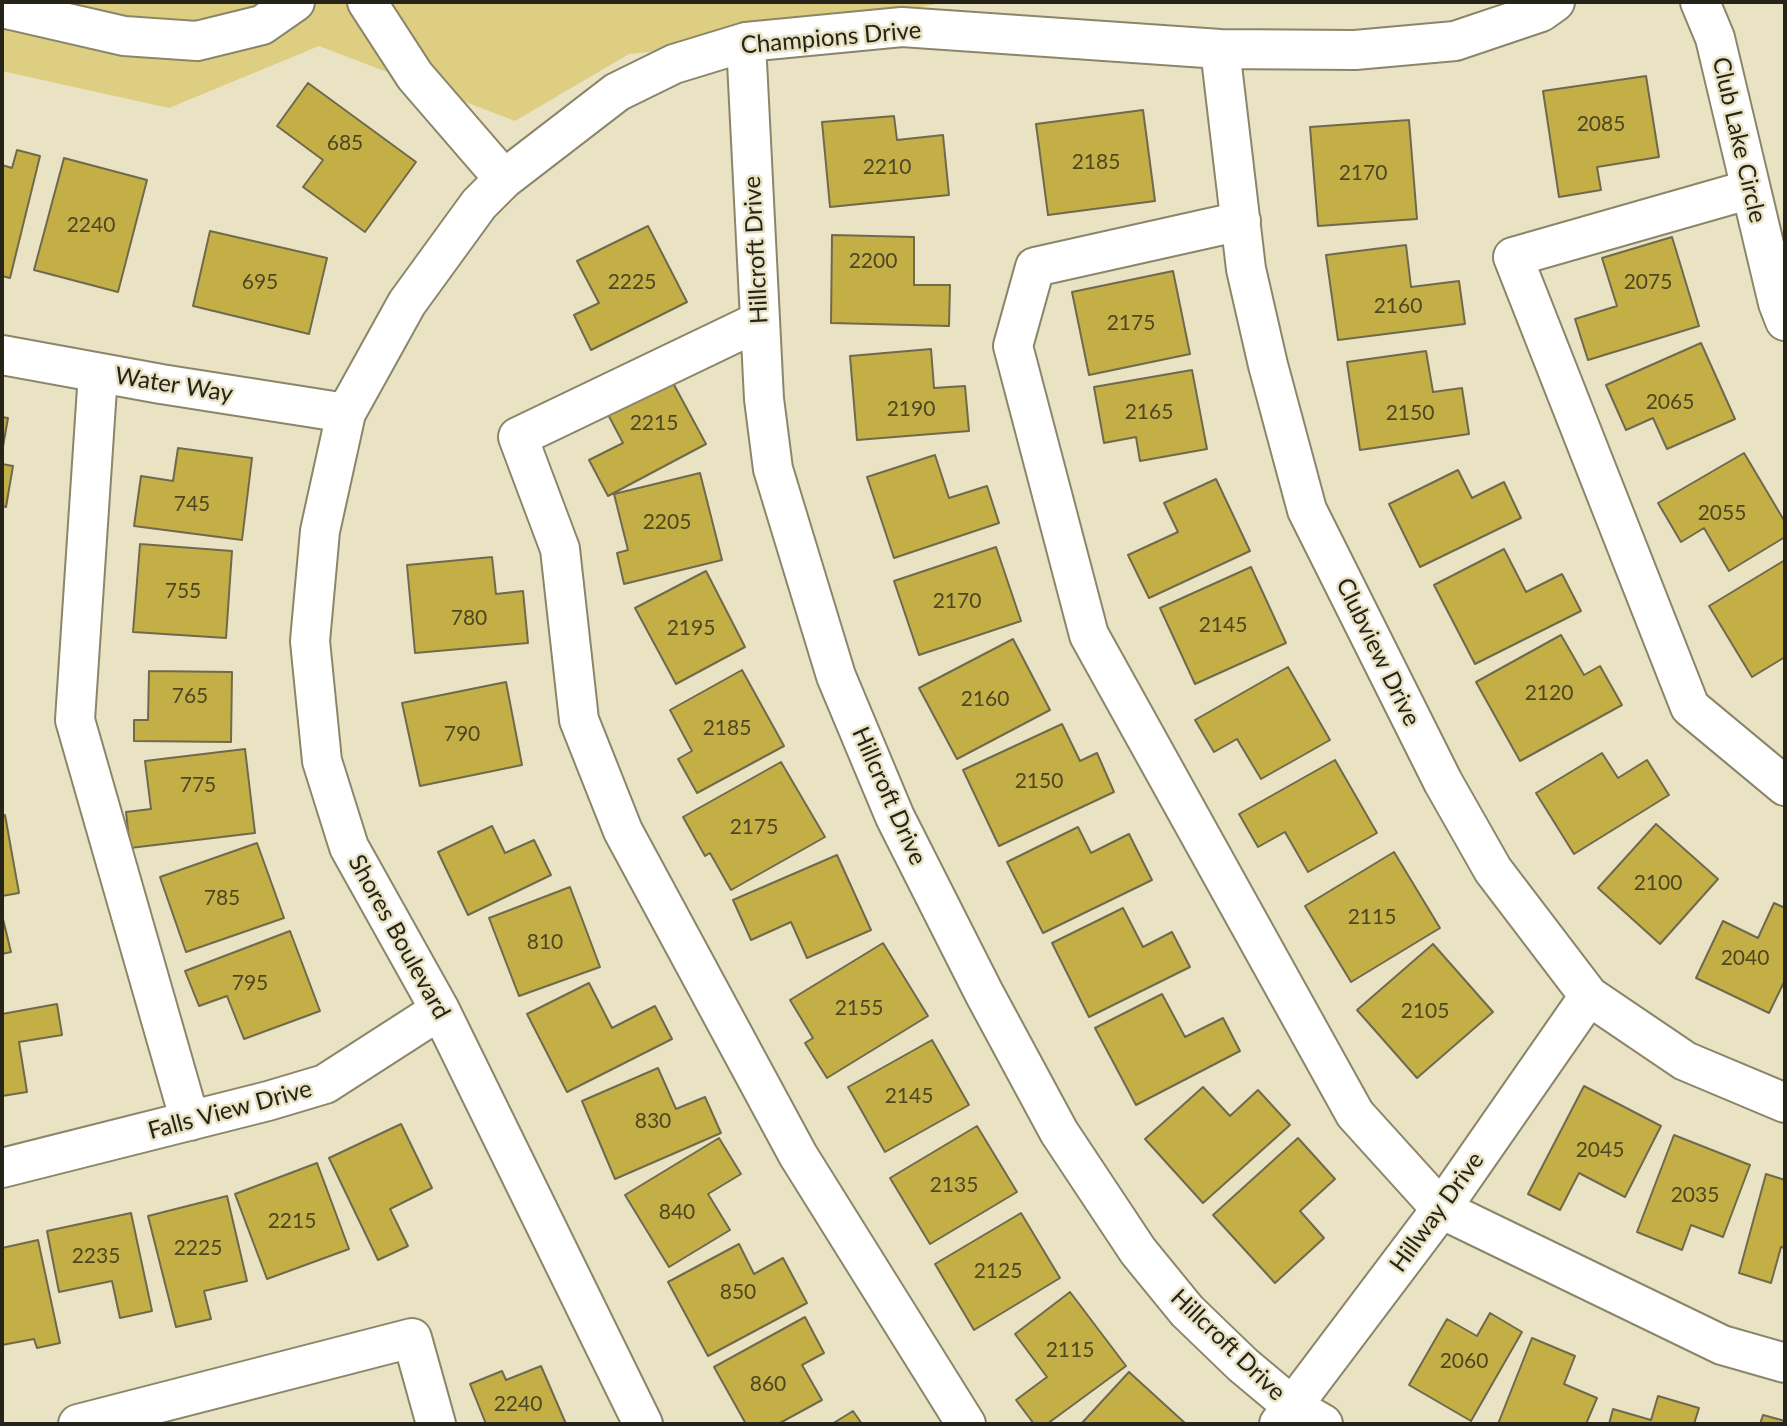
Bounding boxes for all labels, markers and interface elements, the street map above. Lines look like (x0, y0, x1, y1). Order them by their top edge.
street label: Champions Drive (740, 16, 922, 60)
street label: Club Lake Circle (1706, 54, 1772, 226)
house number: 2085 (1577, 111, 1625, 137)
house number: 685 (327, 130, 363, 156)
house number: 2185 (1072, 149, 1120, 175)
house number: 2210 (863, 154, 911, 180)
house number: 2170 (1339, 160, 1387, 186)
street label: Hillcroft Drive (738, 175, 774, 325)
house number: 2240 (67, 212, 115, 238)
house number: 2200 (849, 248, 897, 274)
house number: 695 (242, 269, 278, 295)
house number: 2225 (608, 269, 656, 295)
house number: 2075 (1624, 269, 1672, 295)
house number: 2160 (1374, 293, 1422, 319)
house number: 2175 (1107, 310, 1155, 336)
street label: Water Way (113, 361, 235, 409)
house number: 2065 (1646, 389, 1694, 415)
house number: 2190 (887, 396, 935, 422)
house number: 2165 (1125, 399, 1173, 425)
house number: 2150 (1386, 400, 1434, 426)
house number: 2215 (630, 410, 678, 436)
house number: 745 (174, 491, 210, 517)
house number: 2055 (1698, 500, 1746, 526)
house number: 2205 (643, 509, 691, 535)
street label: Clubview Drive (1330, 573, 1426, 731)
house number: 755 (165, 578, 201, 604)
house number: 2170 (933, 588, 981, 614)
house number: 780 (451, 605, 487, 631)
house number: 2145 (1199, 612, 1247, 638)
house number: 2195 (667, 615, 715, 641)
house number: 2120 (1525, 680, 1573, 706)
house number: 765 (172, 683, 208, 709)
house number: 2160 (961, 686, 1009, 712)
house number: 2185 (703, 715, 751, 741)
house number: 790 (444, 721, 480, 747)
street label: Hillcroft Drive (846, 723, 932, 869)
house number: 2150 (1015, 768, 1063, 794)
house number: 775 (180, 772, 216, 798)
house number: 2175 (730, 814, 778, 840)
street label: Shores Boulevard (342, 850, 456, 1024)
house number: 2100 (1634, 870, 1682, 896)
house number: 785 (204, 885, 240, 911)
house number: 2115 (1348, 904, 1396, 930)
house number: 810 (527, 929, 563, 955)
house number: 2040 (1721, 945, 1769, 971)
house number: 795 (232, 970, 268, 996)
house number: 2155 (835, 995, 883, 1021)
house number: 2105 (1401, 998, 1449, 1024)
street label: Falls View Drive (145, 1074, 315, 1146)
house number: 2145 (885, 1083, 933, 1109)
house number: 830 (635, 1108, 671, 1134)
house number: 2045 (1576, 1137, 1624, 1163)
street label: Hillway Drive (1384, 1146, 1490, 1278)
house number: 2135 (930, 1172, 978, 1198)
house number: 2035 (1671, 1182, 1719, 1208)
house number: 840 (659, 1199, 695, 1225)
house number: 2215 (268, 1208, 316, 1234)
house number: 2225 (174, 1235, 222, 1261)
house number: 2235 (72, 1243, 120, 1269)
house number: 2125 (974, 1258, 1022, 1284)
house number: 850 (720, 1279, 756, 1305)
street label: Hillcroft Drive (1165, 1283, 1291, 1407)
house number: 2115 (1046, 1337, 1094, 1363)
house number: 2060 (1440, 1348, 1488, 1374)
house number: 860 (750, 1371, 786, 1397)
house number: 2240 (494, 1391, 542, 1417)

